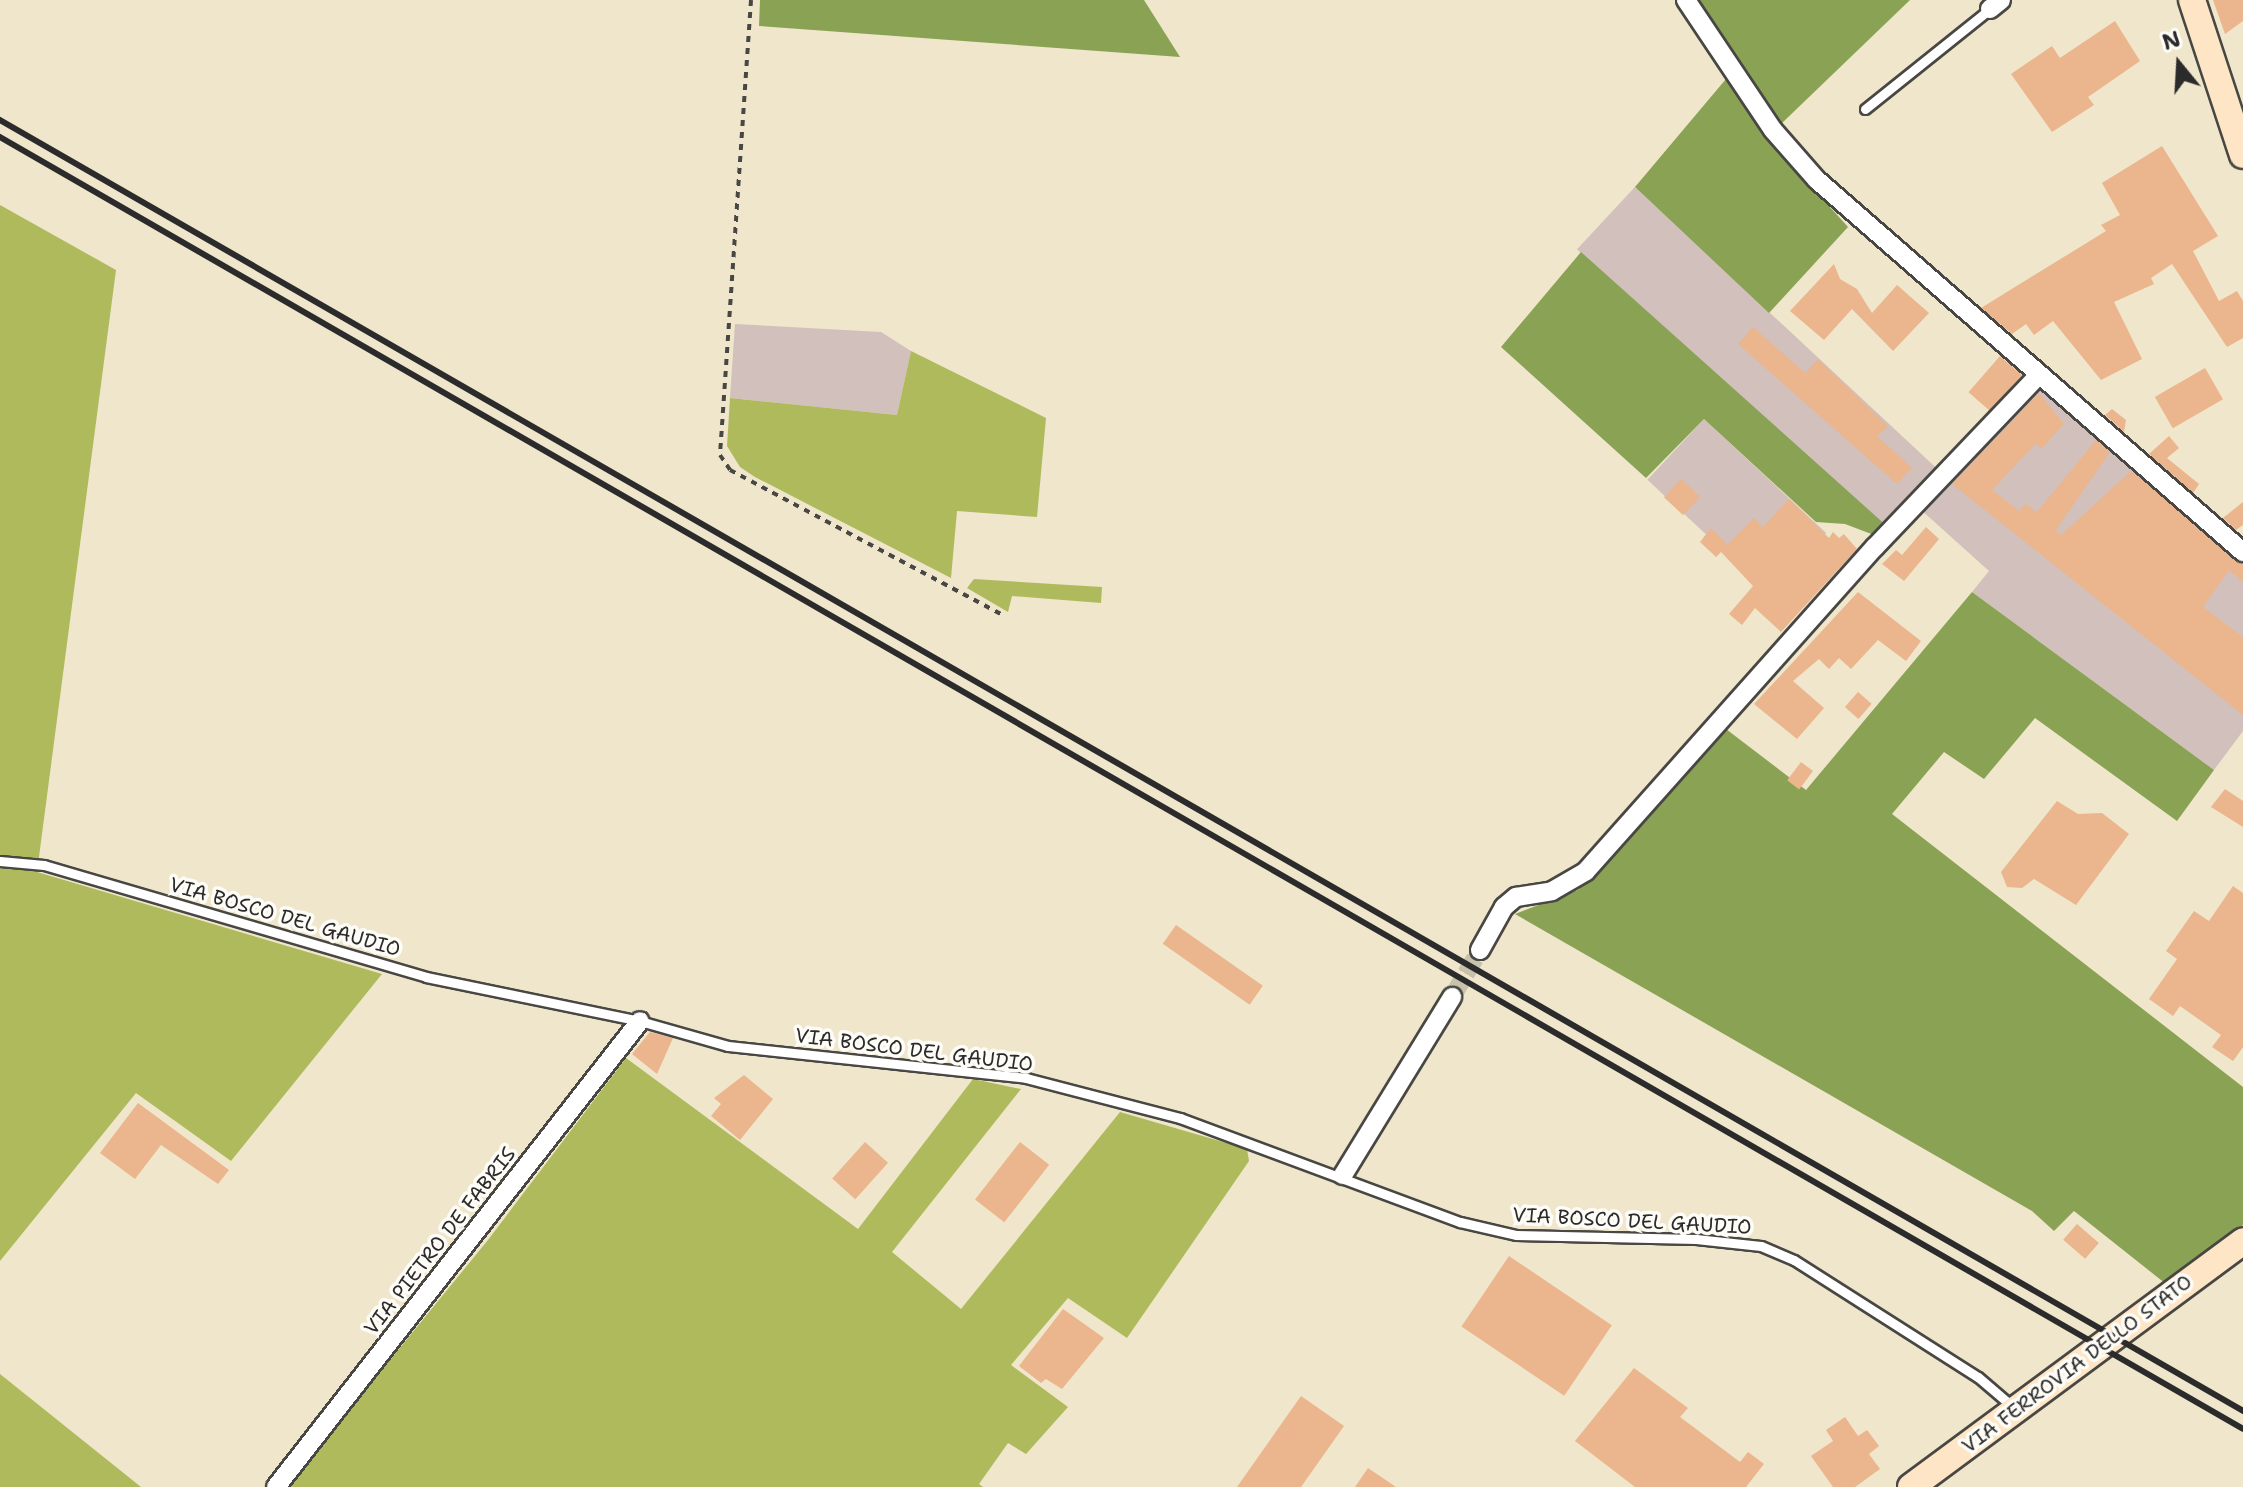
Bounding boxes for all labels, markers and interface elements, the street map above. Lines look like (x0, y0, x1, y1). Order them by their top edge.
north arrow (2139, 24, 2219, 104)
text: N (2159, 24, 2184, 57)
street label: VIA BOSCO DEL GAUDIO (167, 872, 403, 962)
street label: VIA BOSCO DEL GAUDIO (794, 1024, 1034, 1076)
street label: VIA PIETRO DE FABRIS (359, 1142, 521, 1340)
street label: VIA BOSCO DEL GAUDIO (1512, 1203, 1752, 1239)
street label: VIA FERROVIA DELLO STATO (1957, 1270, 2197, 1458)

